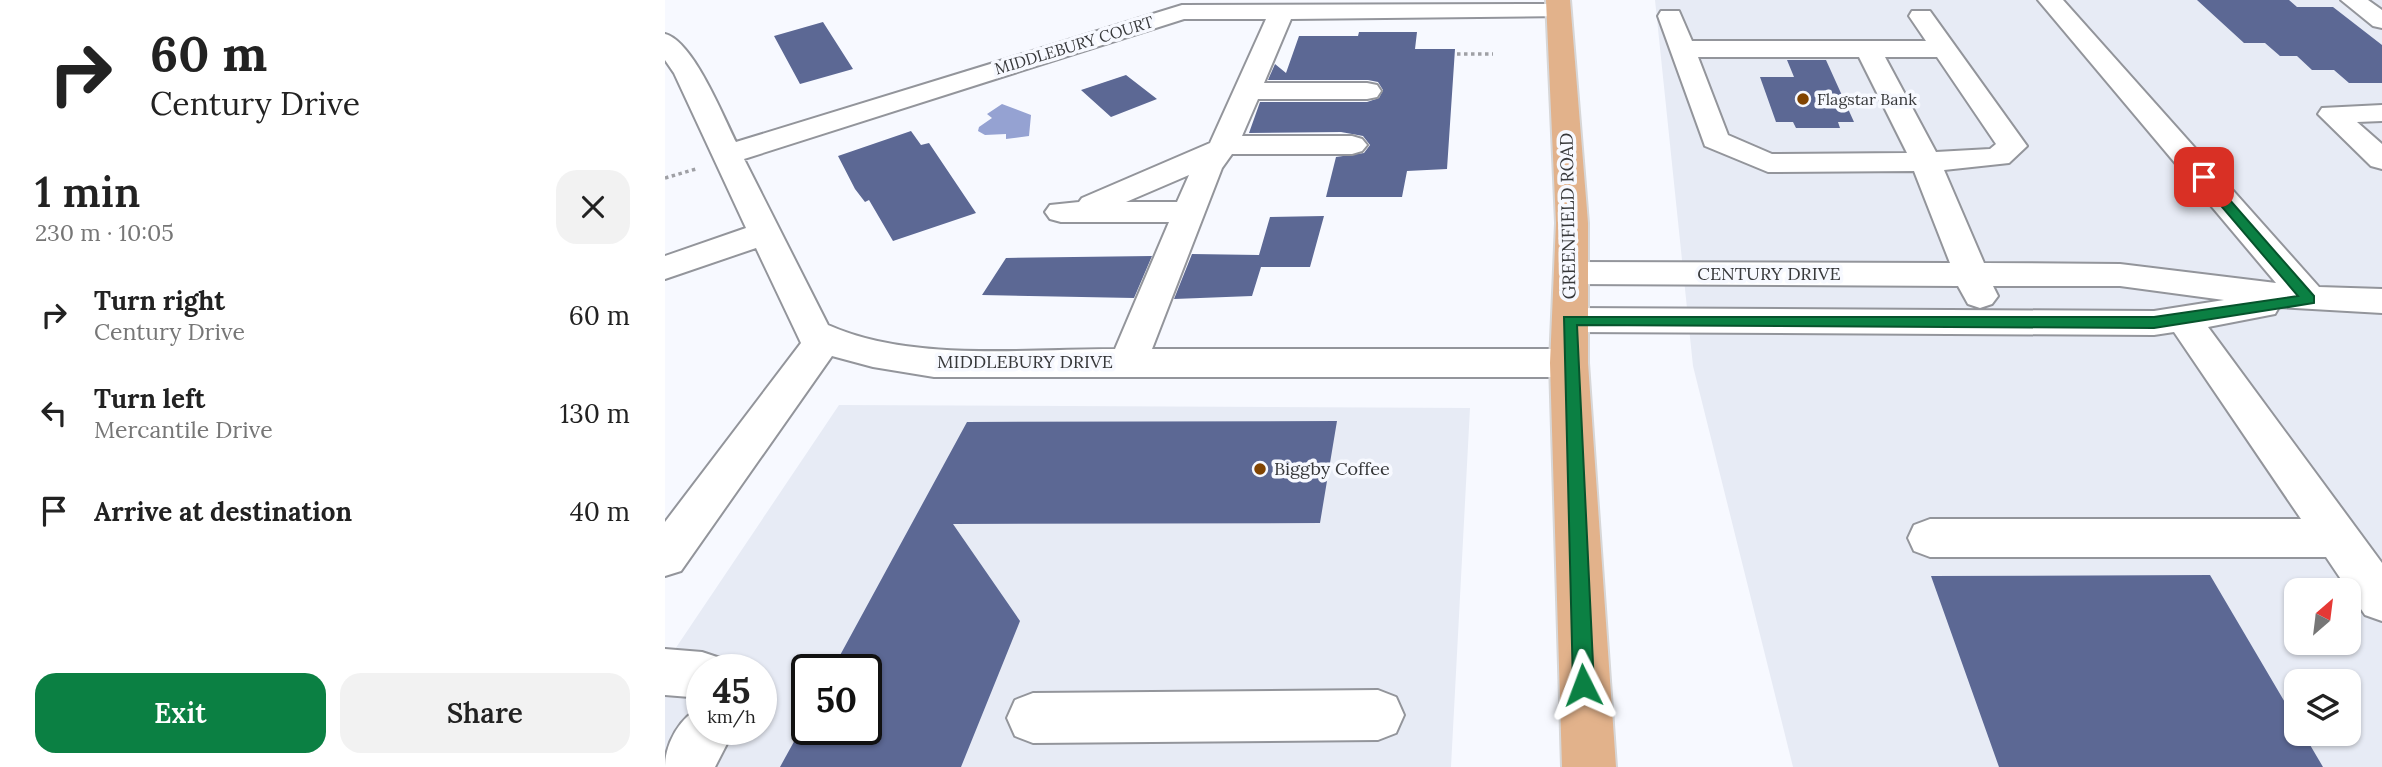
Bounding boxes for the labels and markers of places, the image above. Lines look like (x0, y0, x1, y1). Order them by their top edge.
place label: Flagstar Bank (1817, 89, 1917, 109)
marker: Flagstar Bank (1795, 91, 1811, 107)
pin (2174, 147, 2234, 207)
place label: Biggby Coffee (1274, 457, 1390, 480)
marker: Biggby Coffee (1252, 461, 1268, 477)

